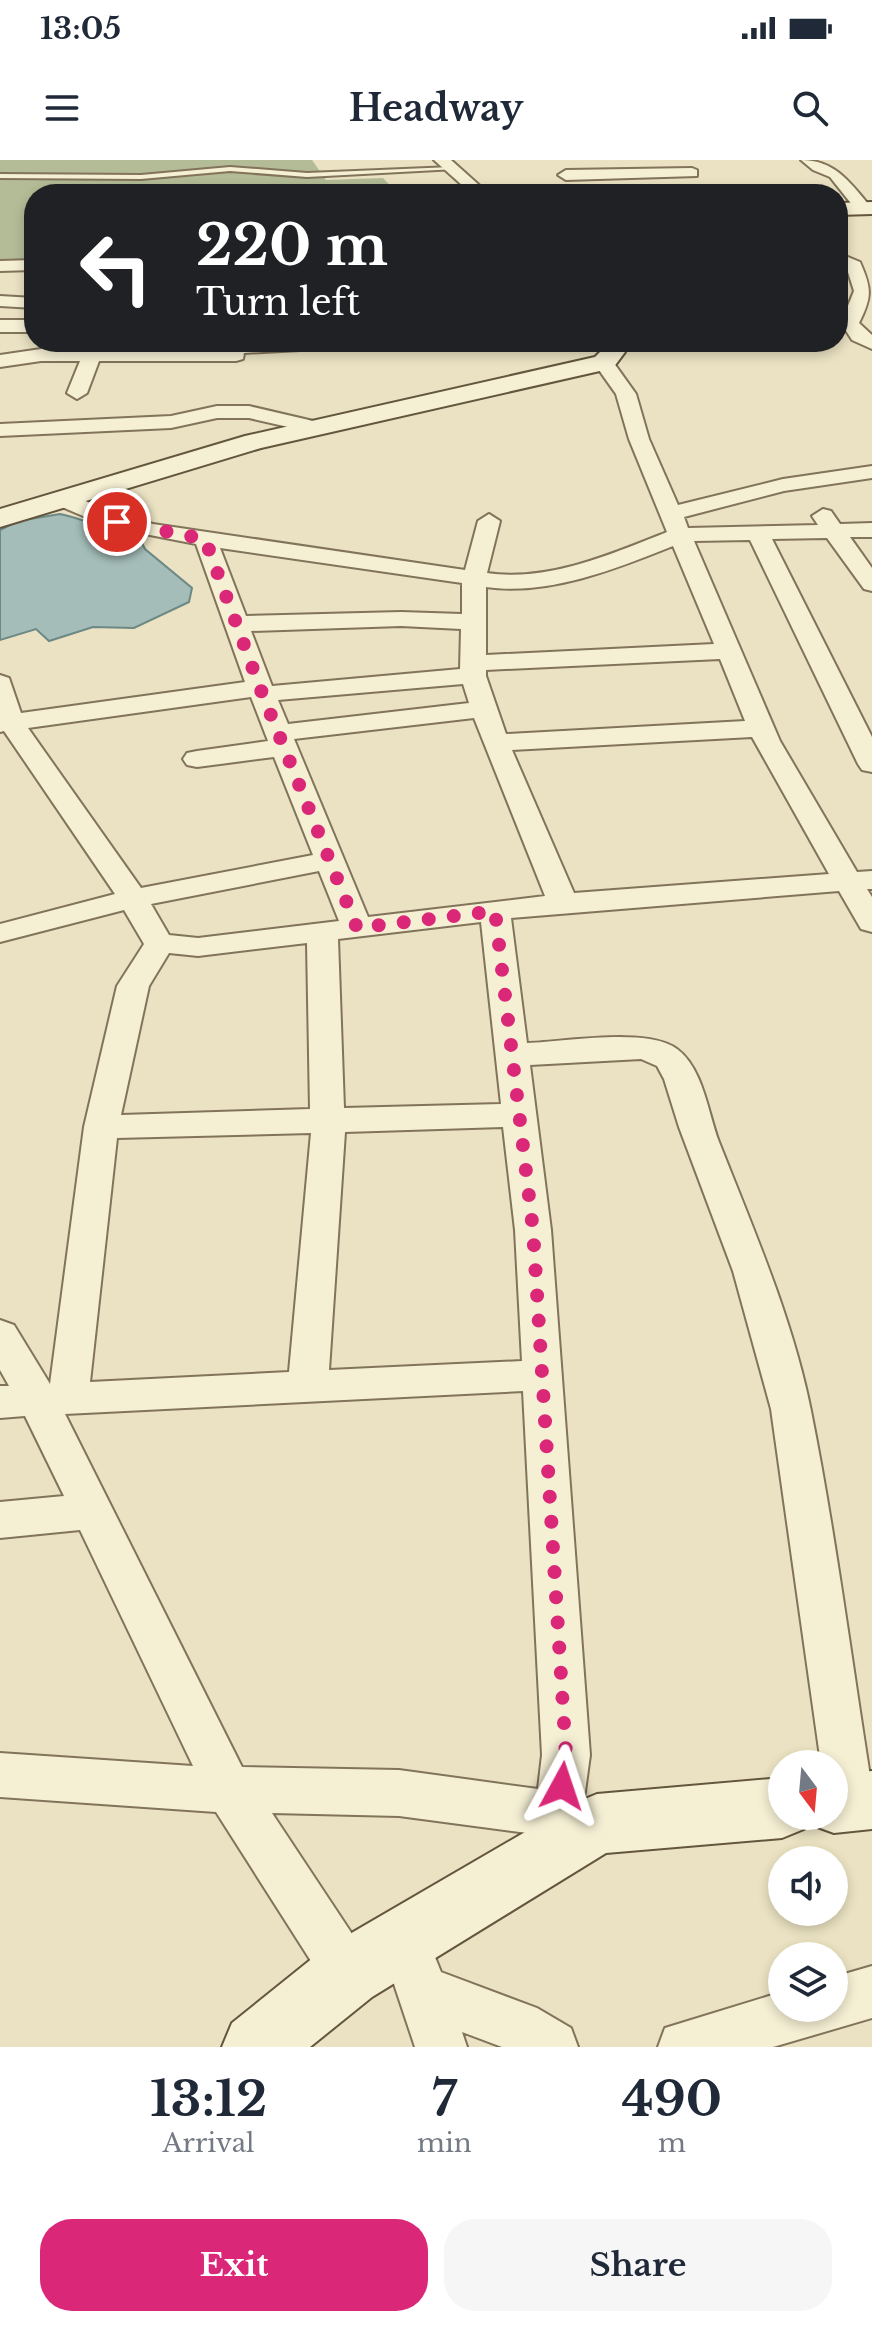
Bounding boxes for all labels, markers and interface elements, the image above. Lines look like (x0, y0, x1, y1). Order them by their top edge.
text: 13:05 (40, 10, 121, 47)
icon: menu (40, 86, 84, 130)
text: Headway (349, 86, 523, 131)
icon: search (788, 86, 832, 130)
text: 220 m (196, 211, 388, 280)
icon: left (64, 216, 168, 320)
text: Turn left (196, 280, 360, 325)
pin (83, 488, 151, 556)
icon: arrive (95, 500, 139, 544)
position arrow (520, 1744, 604, 1828)
north arrow (768, 1750, 848, 1830)
map controls (768, 1750, 848, 2022)
button: sound (768, 1846, 848, 1926)
button: layers (768, 1942, 848, 2022)
text: 13:12 (150, 2069, 267, 2129)
text: 7 (432, 2069, 457, 2129)
text: 490 (622, 2069, 722, 2129)
text: Arrival (162, 2127, 255, 2159)
text: min (417, 2127, 472, 2159)
text: m (658, 2127, 686, 2159)
button: Exit (40, 2219, 428, 2311)
button: Share (444, 2219, 832, 2311)

